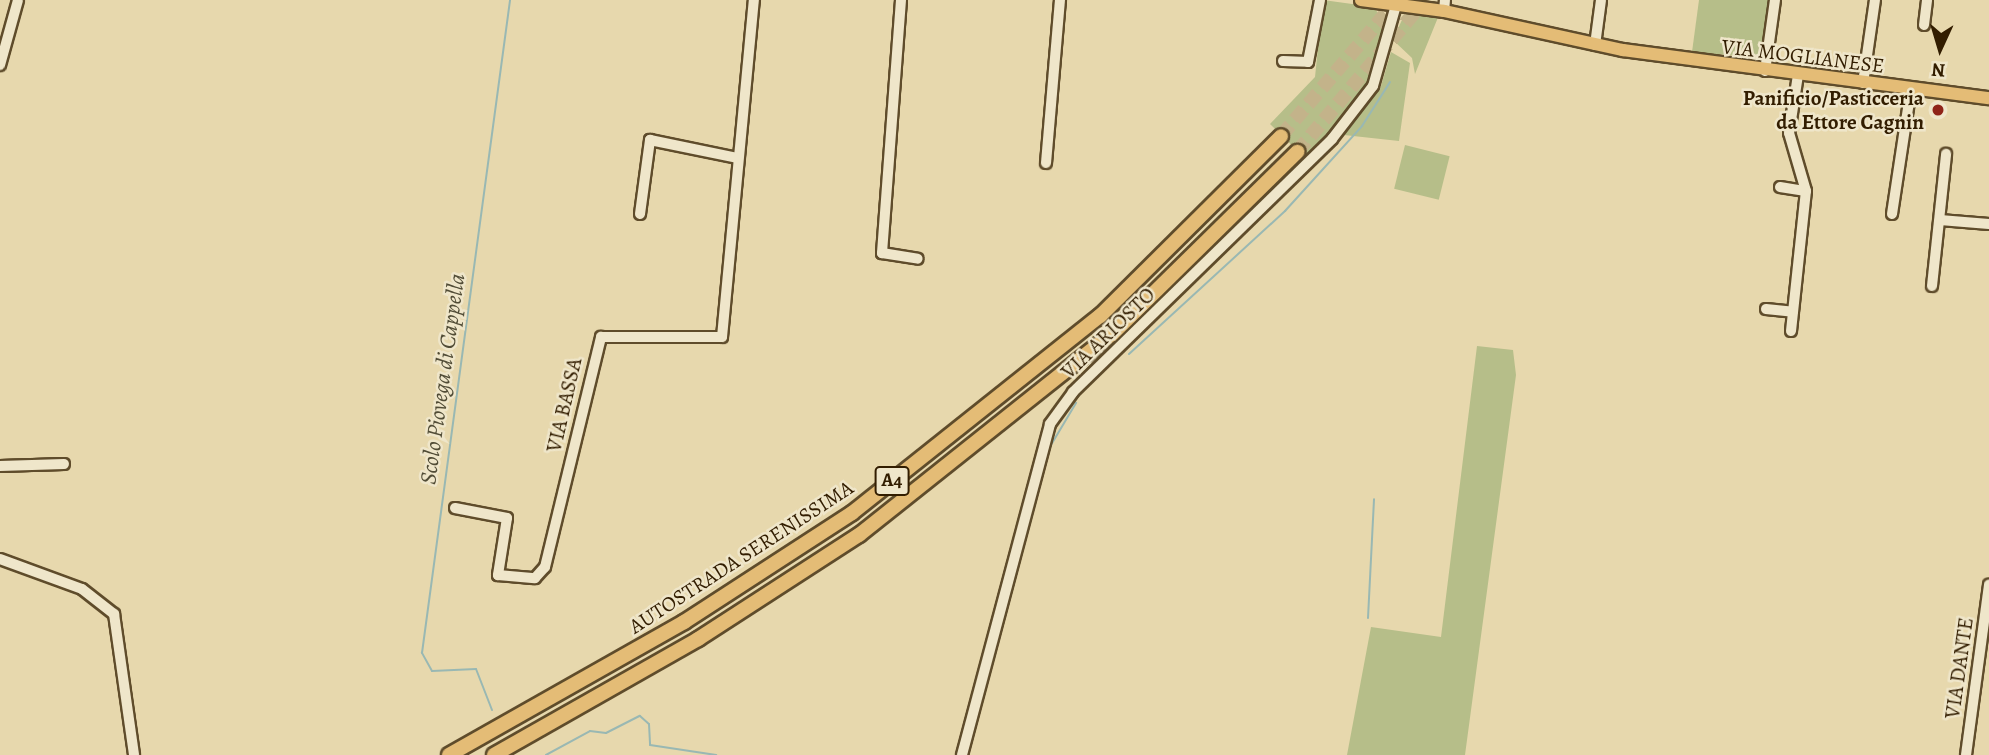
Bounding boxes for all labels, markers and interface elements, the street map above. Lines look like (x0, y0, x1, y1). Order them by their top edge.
north arrow (1905, 14, 1975, 84)
street label: VIA MOGLIANESE (1720, 34, 1886, 78)
text: N (1931, 56, 1946, 83)
place label: Panificio/Pasticceria da Ettore Cagnin (1743, 85, 1924, 135)
marker: Panificio/Pasticceria da Ettore Cagnin (1930, 102, 1946, 118)
water label: Scolo Piovega di Cappella (415, 272, 471, 486)
street label: VIA ARIOSTO (1056, 282, 1160, 384)
street label: VIA BASSA (541, 355, 587, 455)
road number: A4 (874, 466, 910, 496)
street label: AUTOSTRADA SERENISSIMA (624, 475, 858, 639)
street label: VIA DANTE (1939, 616, 1979, 720)

